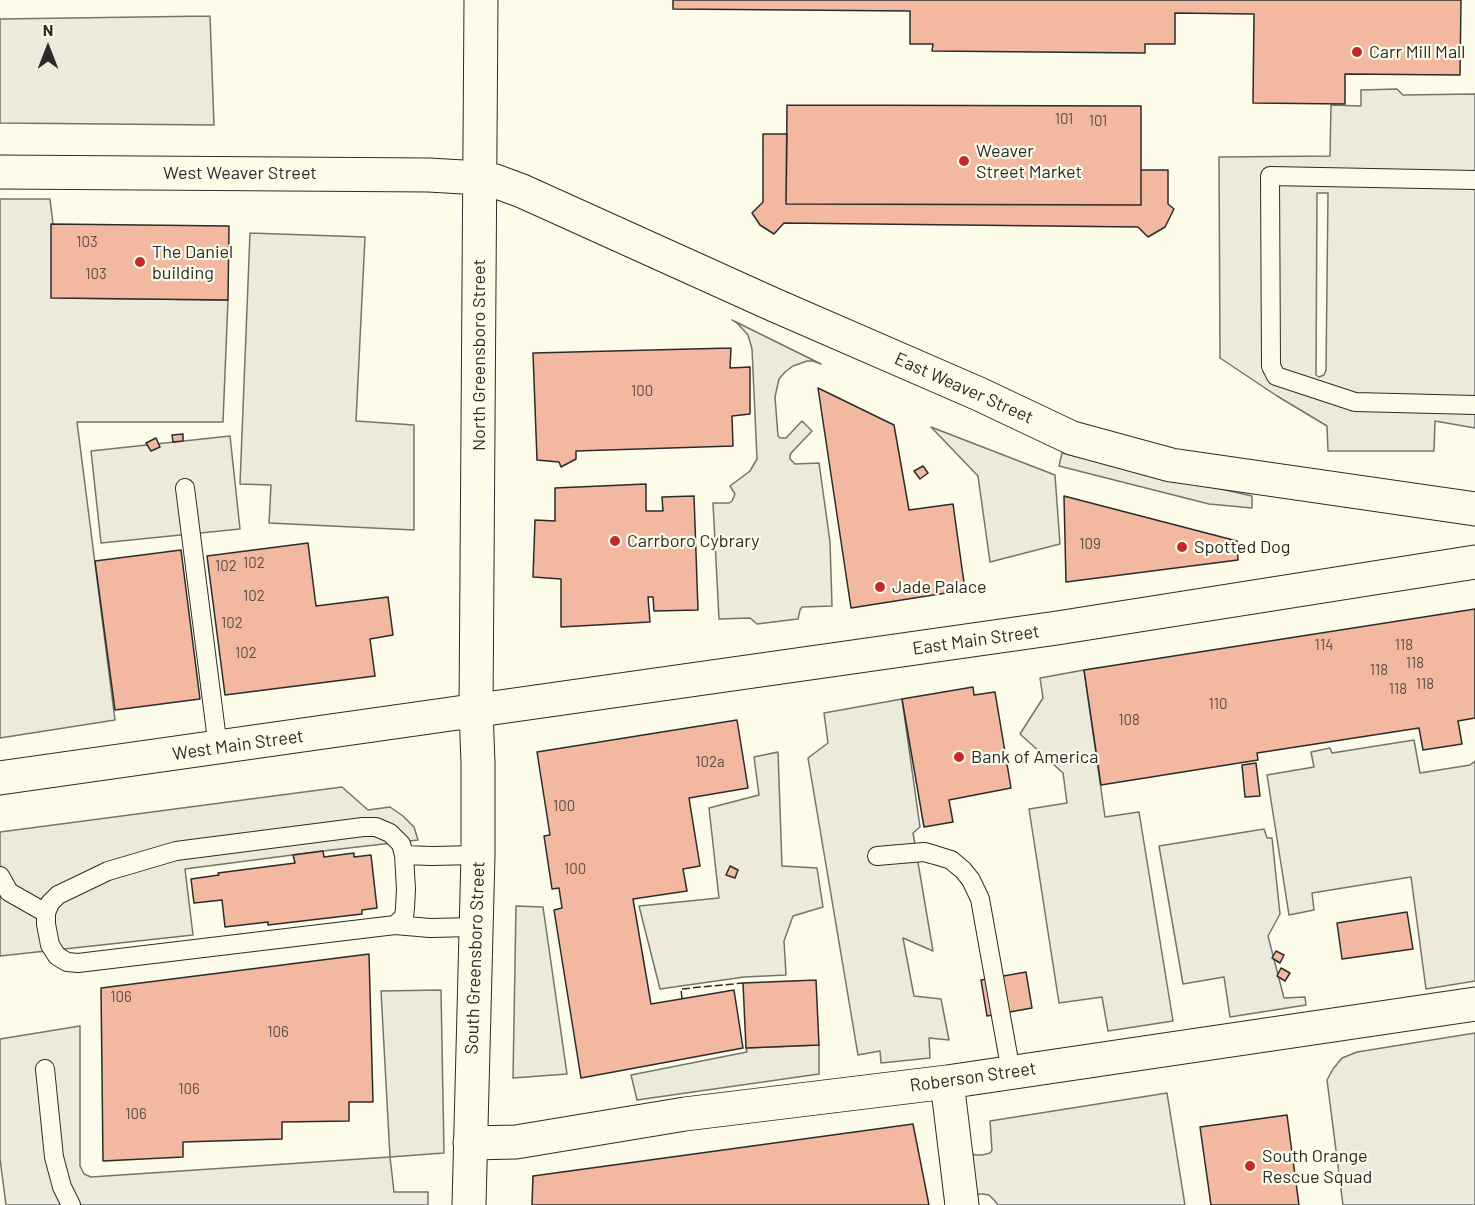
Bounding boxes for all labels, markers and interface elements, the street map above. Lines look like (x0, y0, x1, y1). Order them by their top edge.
north arrow (18, 18, 78, 78)
text: N (43, 20, 53, 39)
place label: Carr Mill Mall (1369, 41, 1465, 63)
marker: Carr Mill Mall (1350, 45, 1364, 59)
house number: 101 (1055, 110, 1073, 128)
house number: 101 (1089, 112, 1107, 130)
place label: Weaver Street Market (976, 140, 1082, 182)
marker: Weaver Street Market (957, 154, 971, 168)
street label: West Weaver Street (163, 162, 317, 184)
house number: 103 (76, 233, 98, 251)
place label: The Daniel building (152, 241, 233, 284)
marker: The Daniel building (133, 255, 147, 269)
street label: North Greensboro Street (468, 259, 490, 451)
house number: 103 (85, 265, 107, 283)
street label: East Weaver Street (891, 348, 1037, 428)
house number: 100 (631, 382, 653, 400)
place label: Carrboro Cybrary (627, 530, 760, 552)
marker: Carrboro Cybrary (608, 534, 622, 548)
house number: 109 (1079, 535, 1101, 553)
place label: Spotted Dog (1194, 536, 1290, 558)
marker: Spotted Dog (1175, 540, 1189, 554)
house number: 102 (243, 554, 265, 572)
house number: 102 (215, 557, 237, 575)
place label: Jade Palace (892, 576, 987, 598)
marker: Jade Palace (873, 580, 887, 594)
house number: 102 (243, 587, 265, 605)
house number: 102 (221, 614, 243, 632)
street label: East Main Street (911, 620, 1041, 660)
house number: 114 (1315, 636, 1333, 654)
house number: 118 (1395, 636, 1413, 654)
house number: 102 (235, 644, 257, 662)
house number: 118 (1406, 654, 1424, 672)
house number: 118 (1370, 661, 1388, 679)
house number: 118 (1416, 675, 1434, 693)
house number: 118 (1389, 680, 1407, 698)
house number: 110 (1208, 695, 1228, 713)
house number: 108 (1118, 711, 1140, 729)
street label: West Main Street (171, 725, 305, 765)
place label: Bank of America (971, 746, 1098, 768)
marker: Bank of America (952, 750, 966, 764)
house number: 102a (695, 753, 725, 771)
house number: 100 (553, 797, 575, 815)
house number: 100 (564, 860, 586, 878)
street label: South Greensboro Street (461, 861, 489, 1055)
house number: 106 (110, 988, 132, 1006)
house number: 106 (267, 1023, 289, 1041)
street label: Roberson Street (908, 1057, 1038, 1097)
house number: 106 (178, 1080, 200, 1098)
house number: 106 (125, 1105, 147, 1123)
place label: South Orange Rescue Squad (1262, 1145, 1372, 1188)
marker: South Orange Rescue Squad (1243, 1159, 1257, 1173)

